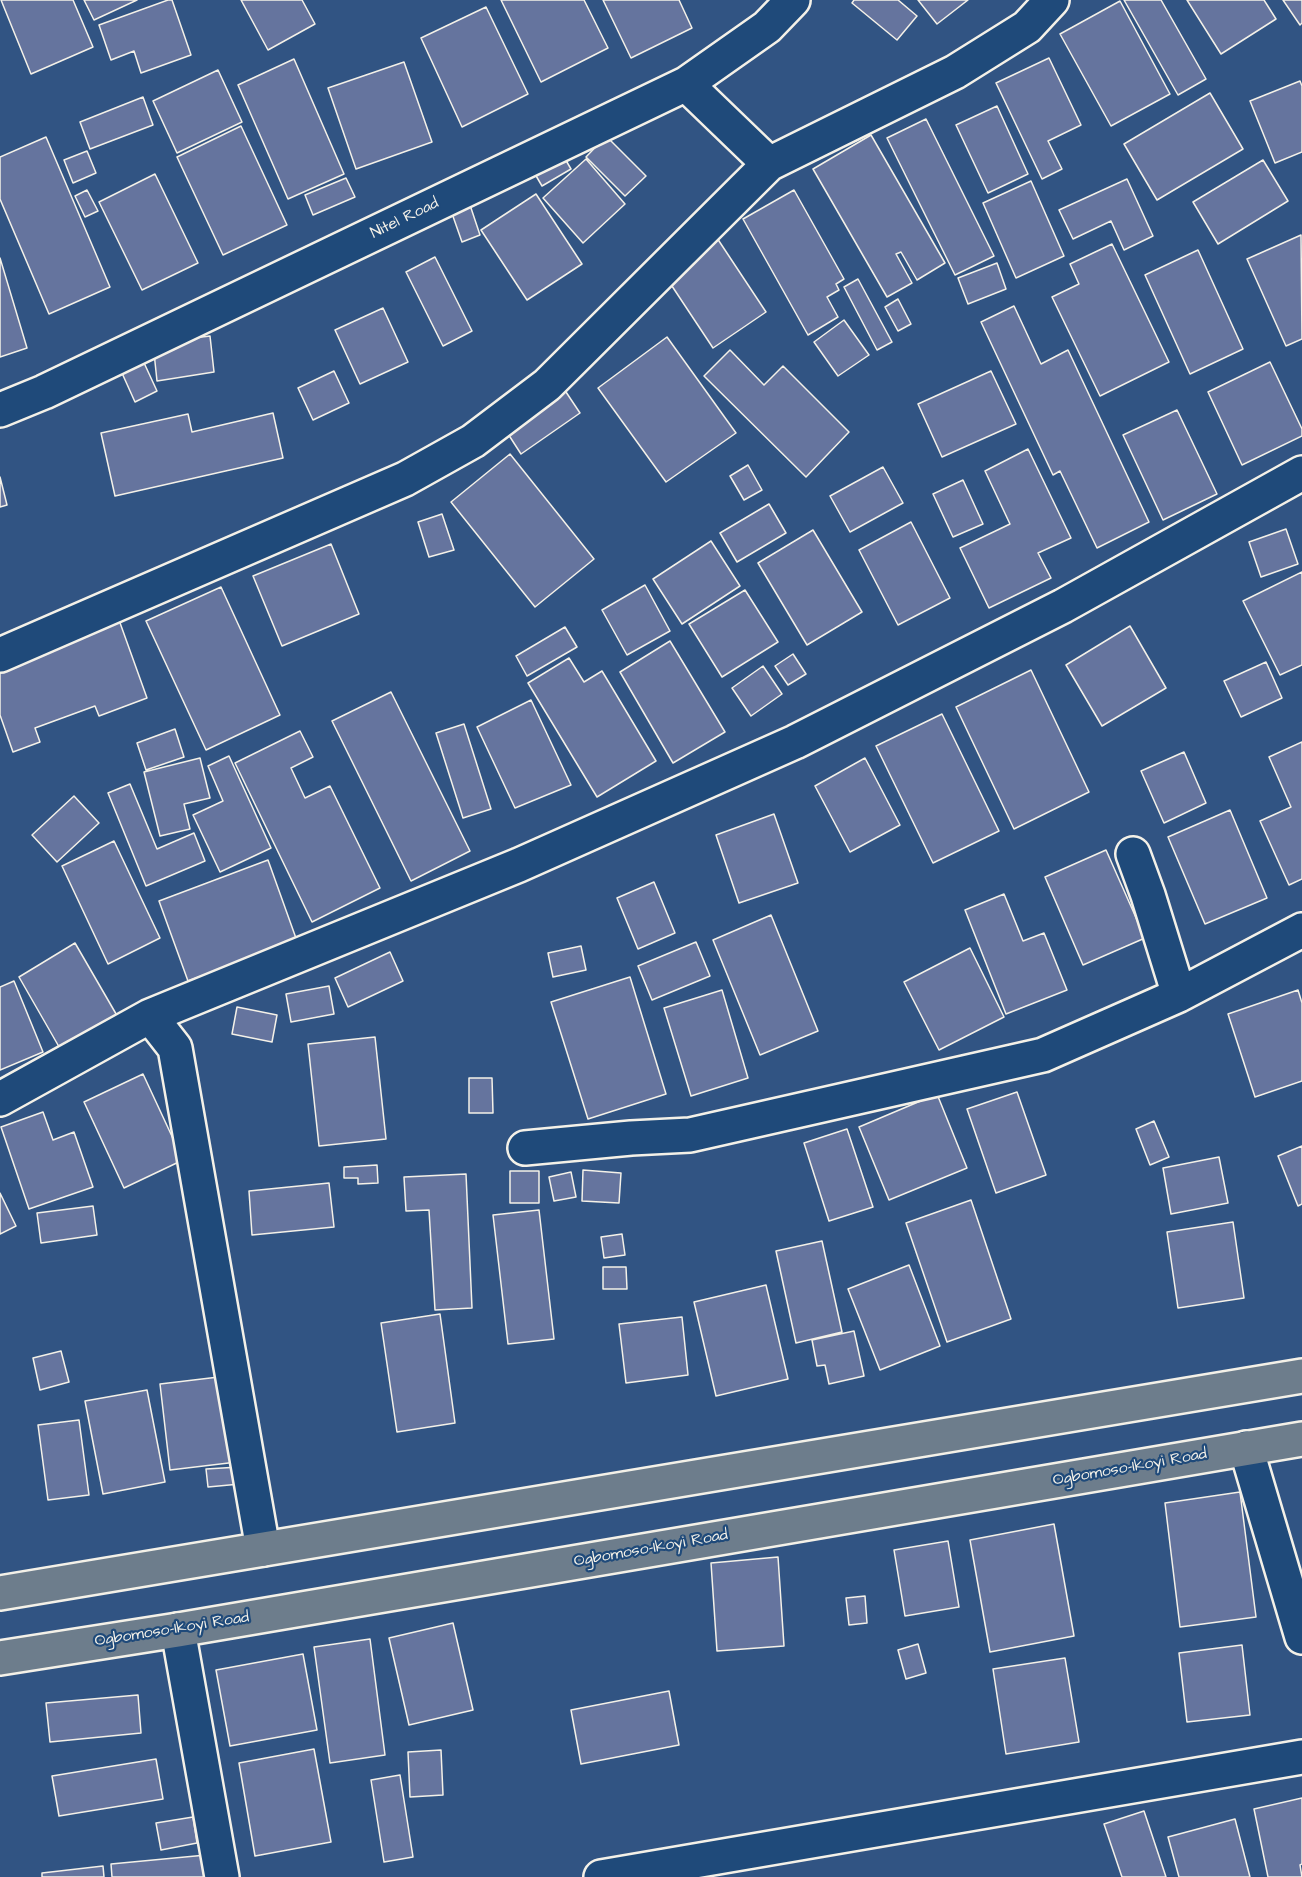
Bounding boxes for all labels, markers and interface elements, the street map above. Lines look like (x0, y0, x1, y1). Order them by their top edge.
street label: Nitel Road (368, 194, 442, 244)
street label: Ogbomoso-Ikoyi Road (1052, 1445, 1208, 1491)
street label: Ogbomoso-Ikoyi Road (573, 1526, 729, 1572)
street label: Ogbomoso-Ikoyi Road (93, 1608, 251, 1652)

